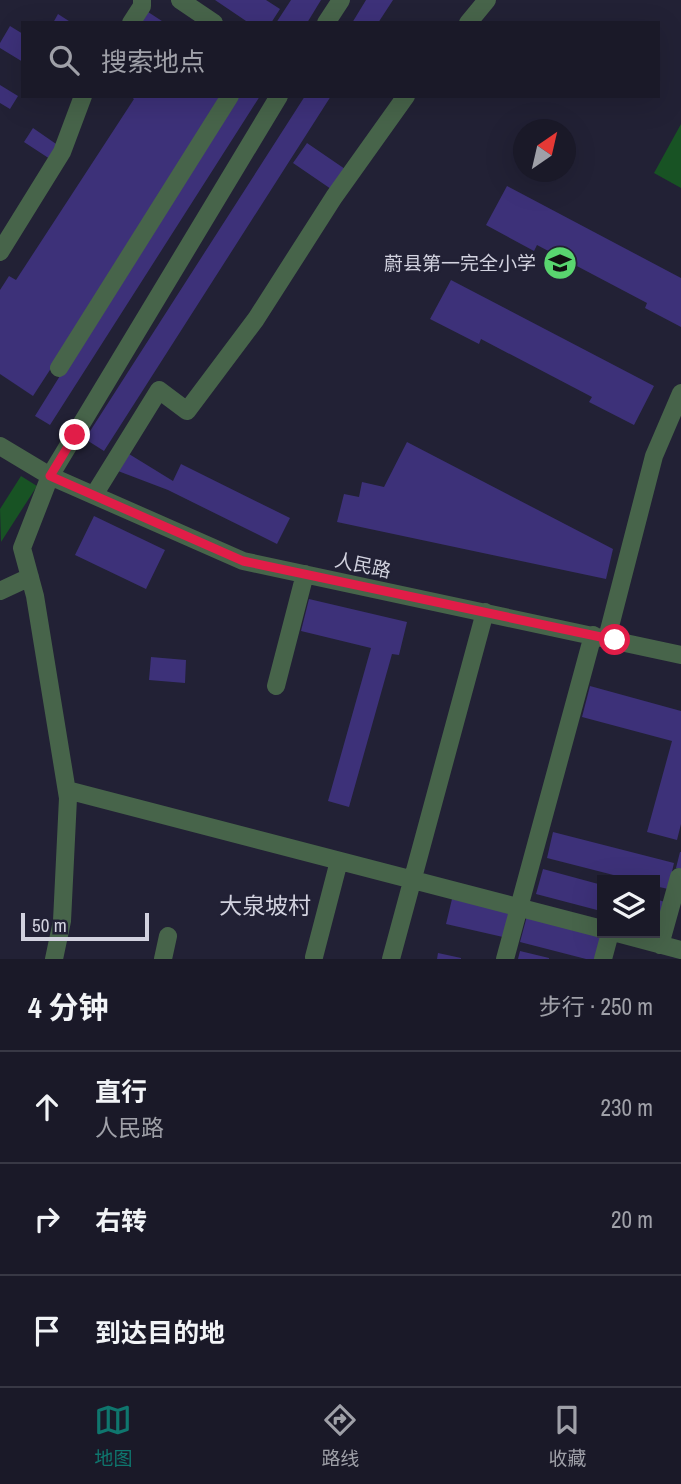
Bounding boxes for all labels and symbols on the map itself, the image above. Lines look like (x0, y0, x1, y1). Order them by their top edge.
north arrow (513, 119, 576, 182)
school or university icon: 蔚县第一完全小学 (541, 244, 579, 282)
place label: 蔚县第一完全小学 (384, 250, 536, 276)
route end (59, 419, 90, 450)
street label: 人民路 (332, 546, 394, 584)
route start (599, 624, 630, 655)
district label: 大泉坡村 (219, 890, 311, 921)
scale bar (21, 910, 149, 942)

